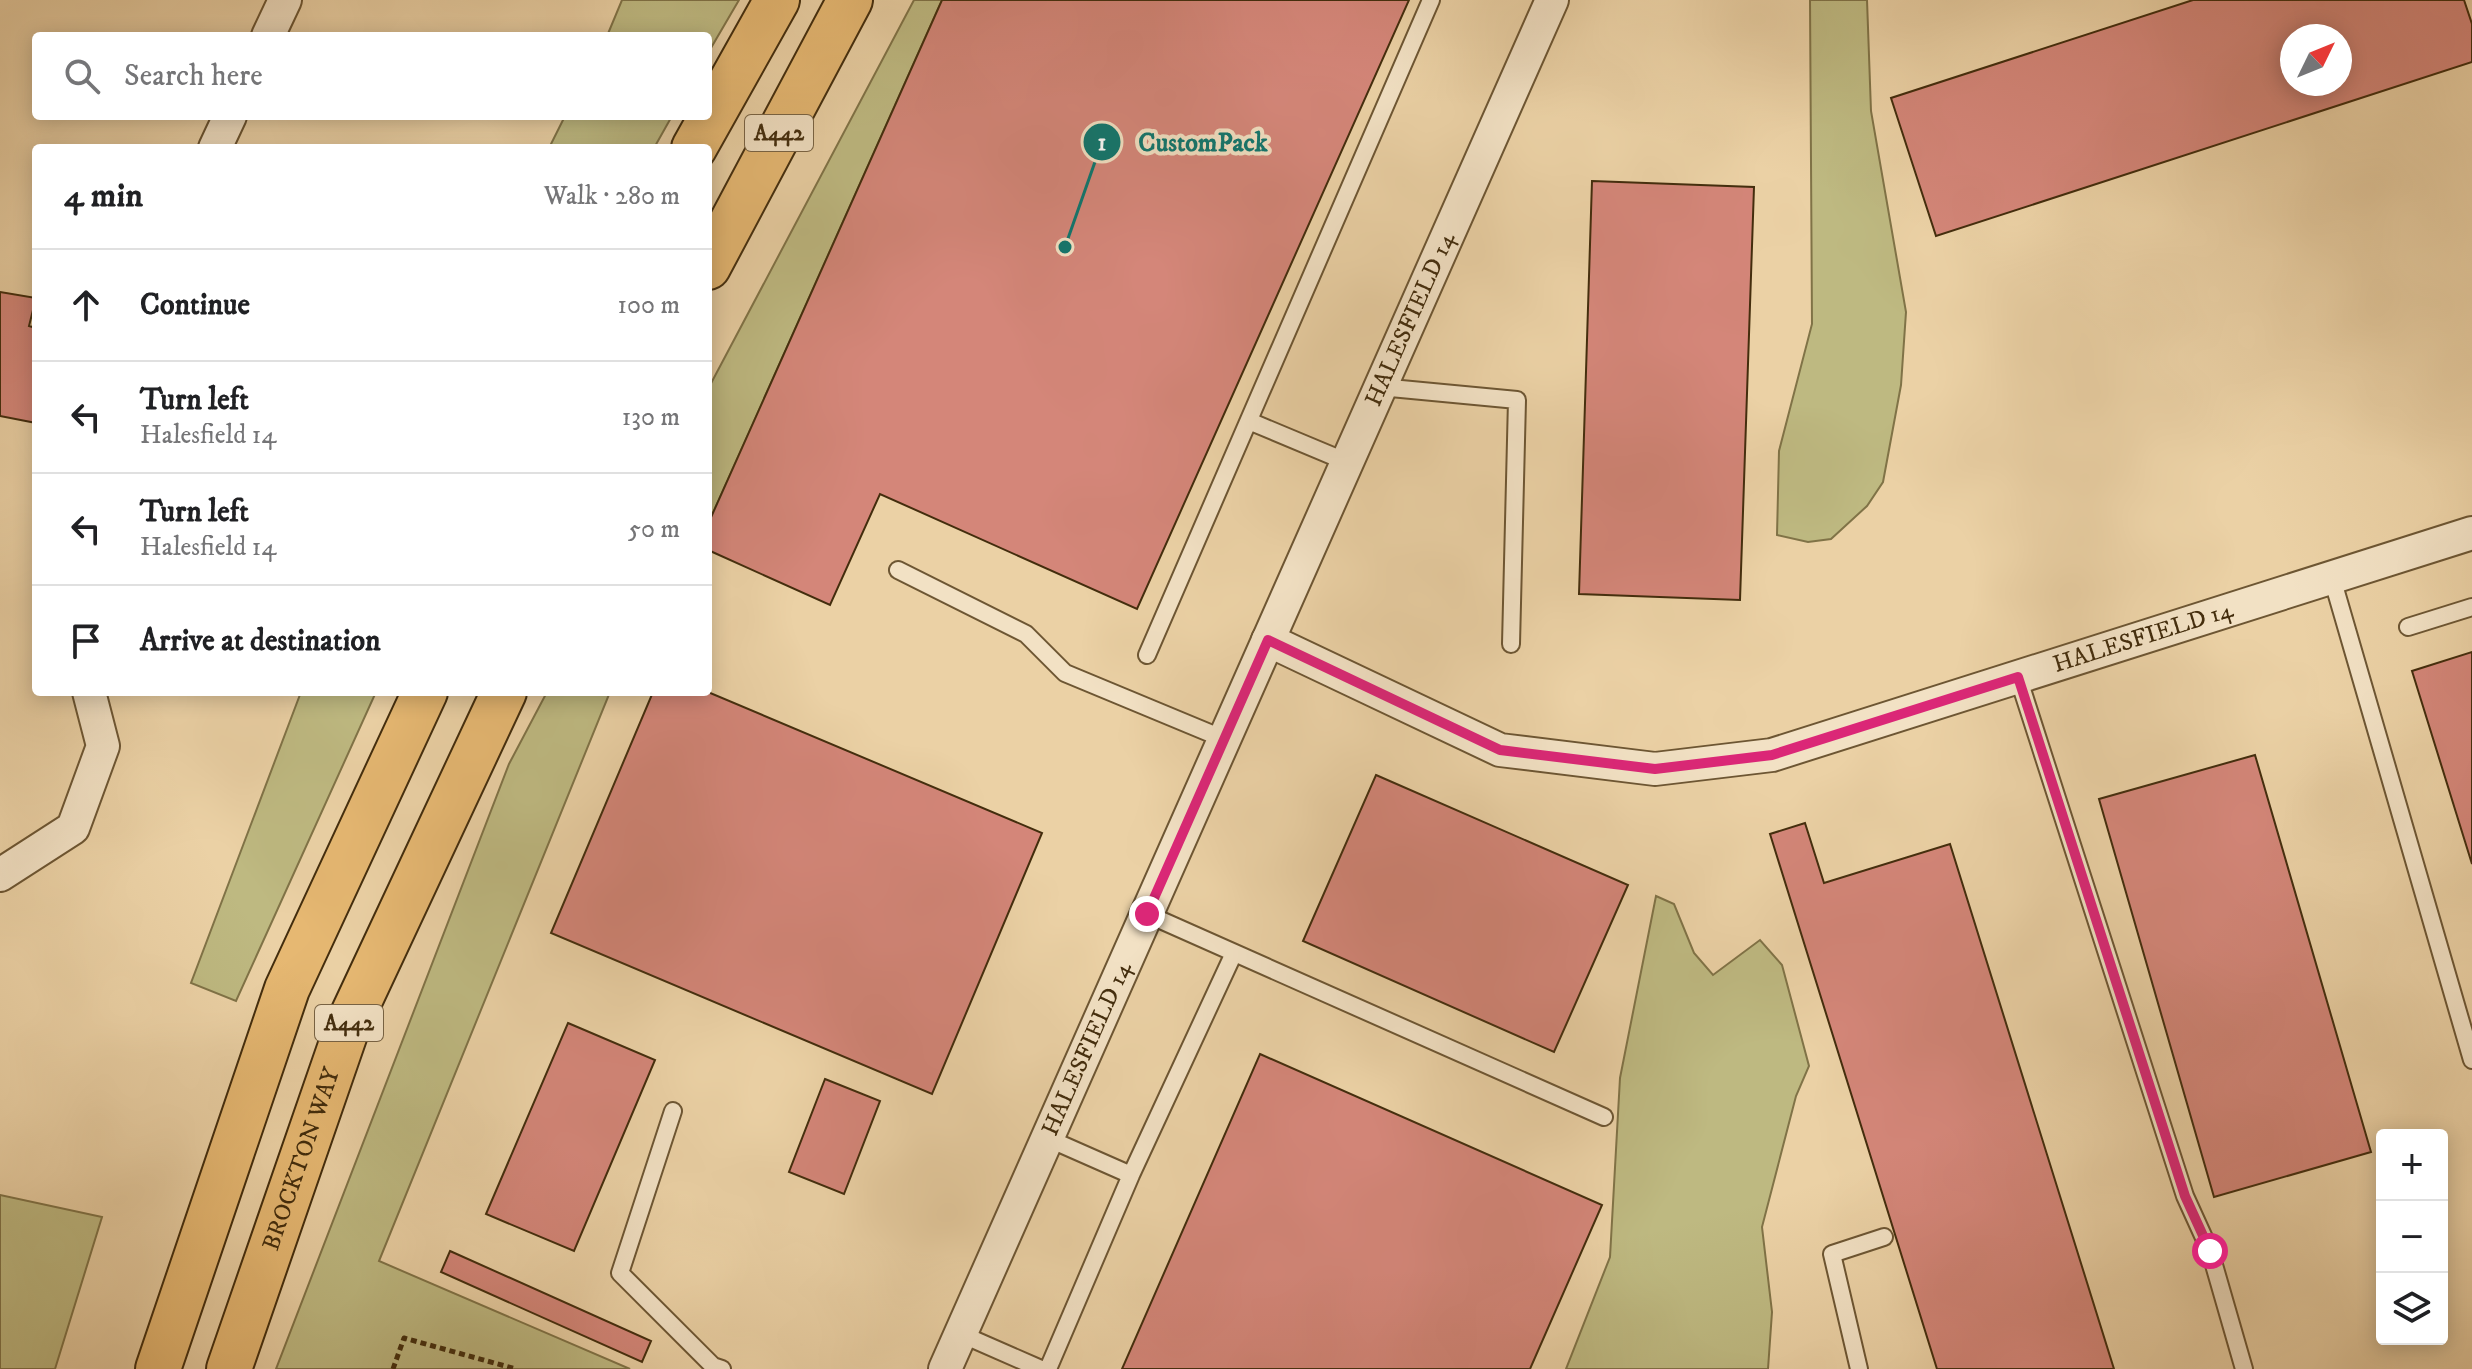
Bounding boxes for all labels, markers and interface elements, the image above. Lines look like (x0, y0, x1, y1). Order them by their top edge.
north arrow (2280, 24, 2352, 96)
search box (32, 32, 712, 120)
icon: search (60, 54, 104, 98)
text: Search here (124, 58, 263, 95)
road number: A442 (745, 115, 813, 151)
callout: CustomPack (1082, 117, 1283, 167)
text: CustomPack (1138, 127, 1269, 160)
text: 1 (1098, 128, 1107, 158)
text: 4 min (64, 175, 143, 217)
text: Walk · 280 m (544, 180, 680, 213)
street label: HALESFIELD 14 (1359, 227, 1462, 411)
icon: ahead (64, 283, 108, 327)
text: Continue (140, 287, 250, 324)
text: 100 m (617, 289, 680, 322)
text: Turn left (140, 382, 249, 419)
icon: left (64, 395, 108, 439)
text: 130 m (622, 401, 680, 434)
text: Halesfield 14 (140, 419, 276, 452)
text: Turn left (140, 494, 249, 531)
icon: left (64, 507, 108, 551)
text: 50 m (628, 513, 680, 546)
text: Halesfield 14 (140, 531, 276, 564)
street label: HALESFIELD 14 (2049, 594, 2238, 680)
icon: arrive (64, 619, 108, 663)
text: Arrive at destination (140, 623, 381, 660)
route end (1129, 896, 1165, 932)
street label: HALESFIELD 14 (1035, 956, 1139, 1141)
road number: A442 (315, 1005, 383, 1041)
street label: BROCKTON WAY (256, 1063, 347, 1255)
map controls (2376, 1129, 2448, 1345)
button: + (2376, 1129, 2448, 1201)
button: − (2376, 1201, 2448, 1273)
route start (2192, 1233, 2228, 1269)
button: layers (2376, 1273, 2448, 1345)

